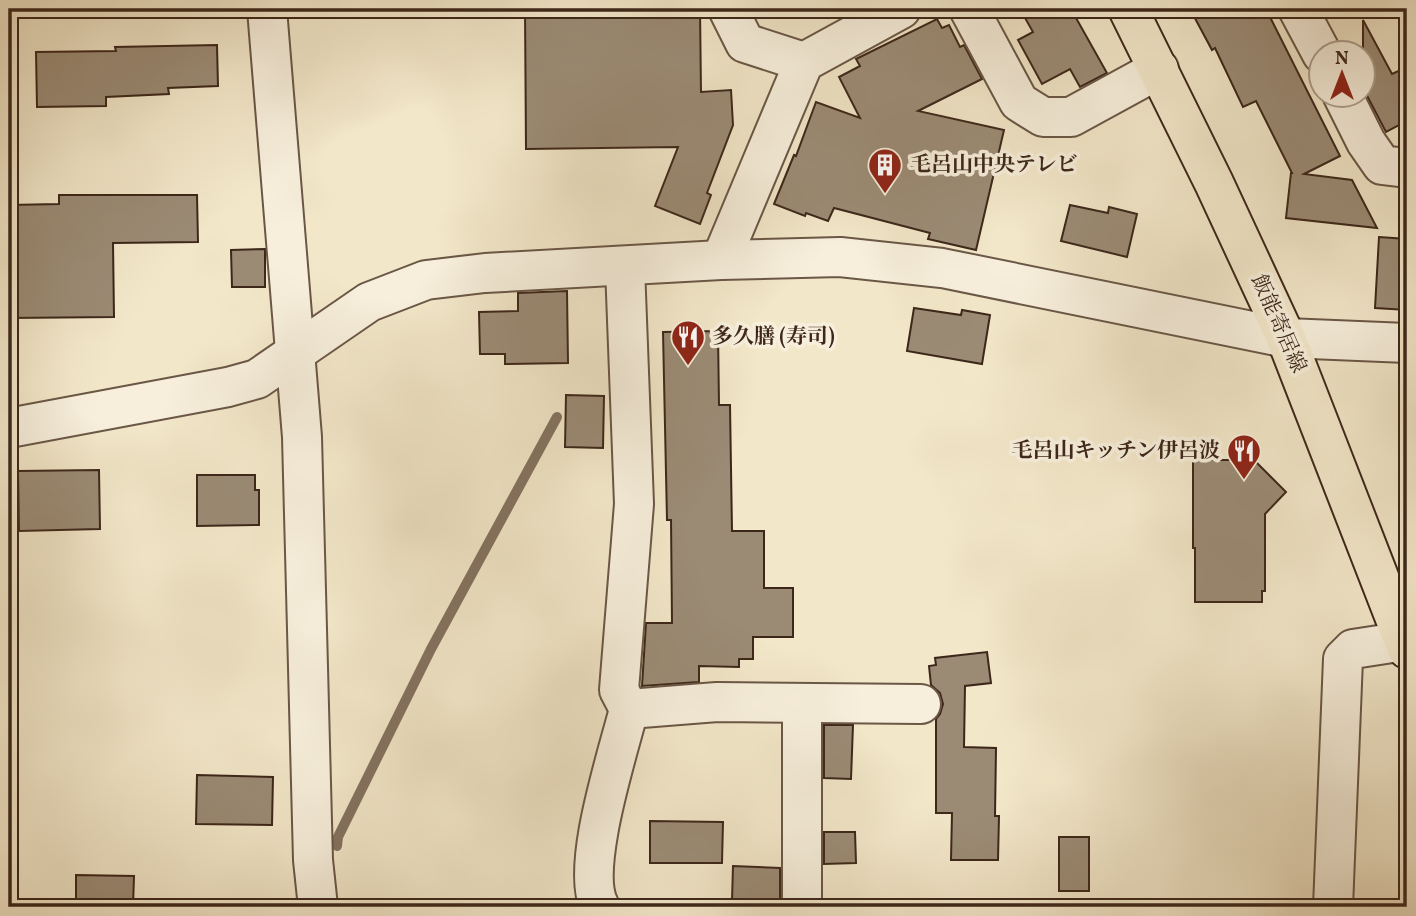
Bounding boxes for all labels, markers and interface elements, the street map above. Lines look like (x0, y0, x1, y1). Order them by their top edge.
north arrow (1308, 38, 1378, 108)
text: N (1335, 46, 1349, 72)
building icon: 毛呂山中央テレビ (866, 146, 904, 195)
place label: 毛呂山中央テレビ (910, 151, 1078, 180)
street label: 飯能寄居線 (1243, 270, 1313, 378)
restaurant icon: 多久膳 (寿司) (669, 318, 707, 367)
place label: 多久膳 (寿司) (712, 323, 835, 352)
restaurant icon: 毛呂山キッチン伊呂波 (1225, 432, 1263, 481)
place label: 毛呂山キッチン伊呂波 (1011, 437, 1220, 466)

